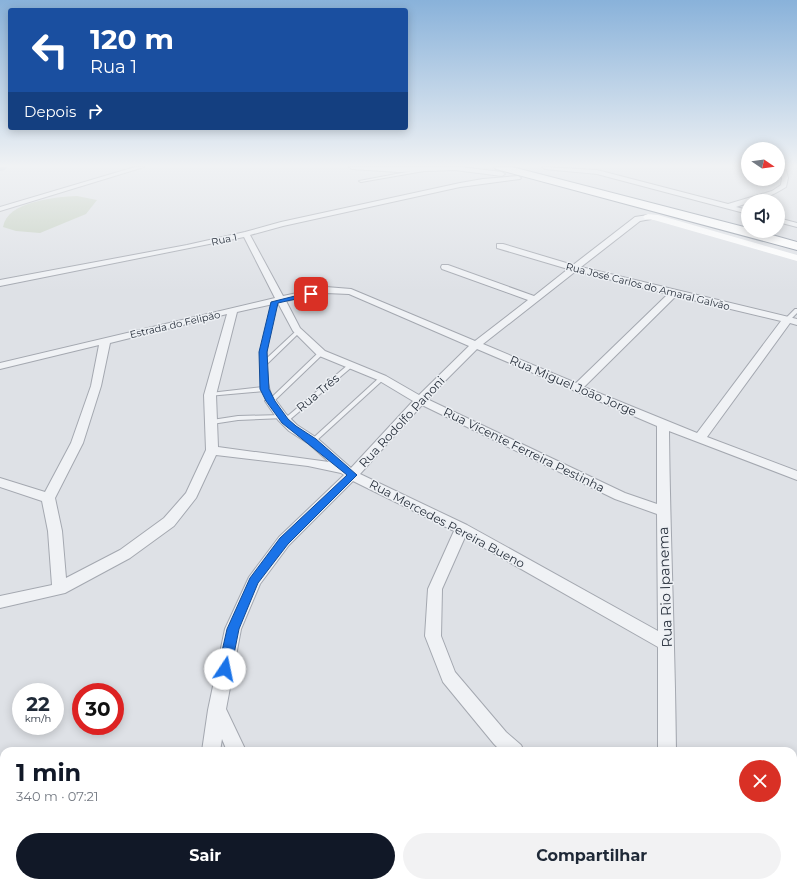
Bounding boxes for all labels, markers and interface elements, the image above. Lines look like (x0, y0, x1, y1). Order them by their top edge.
text: 120 m (90, 22, 174, 56)
icon: left (24, 24, 76, 76)
text: Rua 1 (90, 56, 137, 78)
icon: right (84, 100, 106, 122)
text: Depois (24, 102, 76, 121)
north arrow (741, 142, 785, 186)
map controls (741, 142, 785, 238)
button: sound (741, 194, 785, 238)
street label: Rua 1 (210, 230, 238, 249)
street label: Rua José Carlos do Amaral Galvão (565, 260, 731, 313)
pin (294, 277, 328, 311)
icon: arrive (300, 283, 322, 305)
street label: Estrada do Felipão (129, 308, 222, 341)
street label: Rua Miguel João Jorge (507, 352, 639, 419)
street label: Rua Três (293, 370, 342, 415)
street label: Rua Rodolfo Panoni (356, 373, 448, 470)
street label: Rua Vicente Ferreira Pestinha (441, 404, 607, 495)
street label: Rua Mercedes Pereira Bueno (367, 476, 528, 571)
street label: Rua Rio Ipanema (654, 526, 676, 648)
position arrow (204, 648, 246, 690)
speed limit sign: 30 (72, 683, 124, 735)
text: 22 (26, 692, 50, 716)
text: km/h (25, 712, 51, 725)
text: 1 min (16, 758, 81, 787)
button: close (739, 760, 781, 802)
text: 340 m · 07:21 (16, 788, 99, 804)
button: Sair (16, 833, 395, 879)
button: Compartilhar (403, 833, 781, 879)

